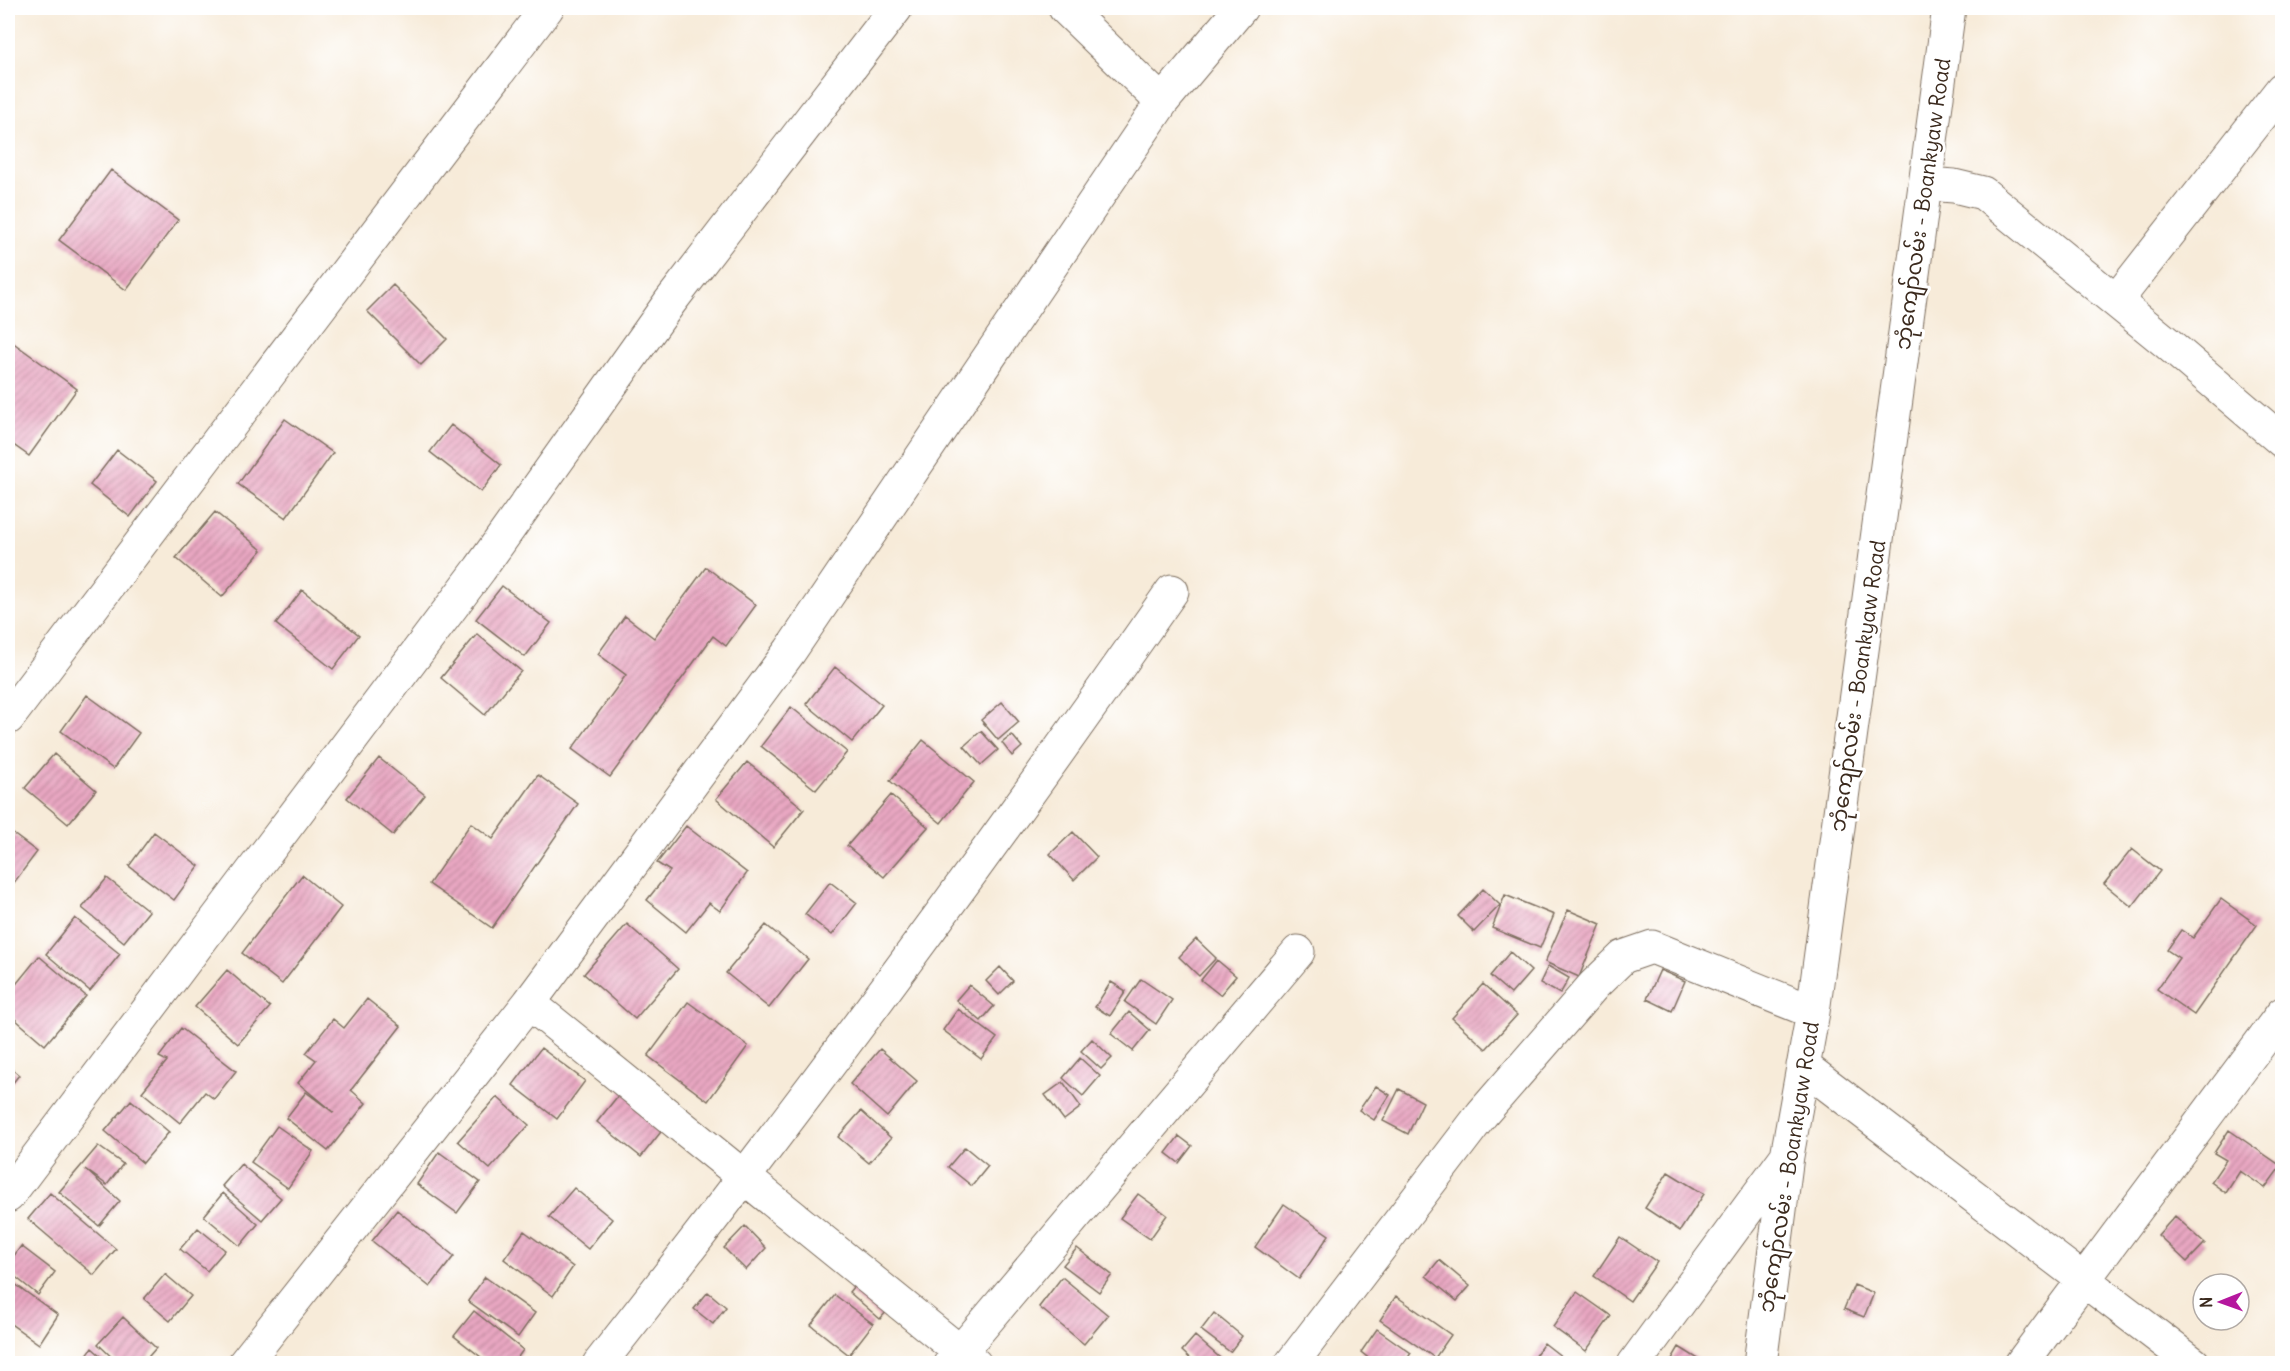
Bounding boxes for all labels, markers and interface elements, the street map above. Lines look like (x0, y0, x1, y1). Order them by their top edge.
street label: ဘုံကျော်လမ်း - Boankyaw Road (1887, 56, 1961, 352)
street label: ဘုံကျော်လမ်း - Boankyaw Road (1822, 538, 1896, 834)
street label: ဘုံကျော်လမ်း - Boankyaw Road (1750, 1019, 1830, 1315)
north arrow (2191, 1272, 2251, 1332)
text: N (2196, 1297, 2216, 1308)

